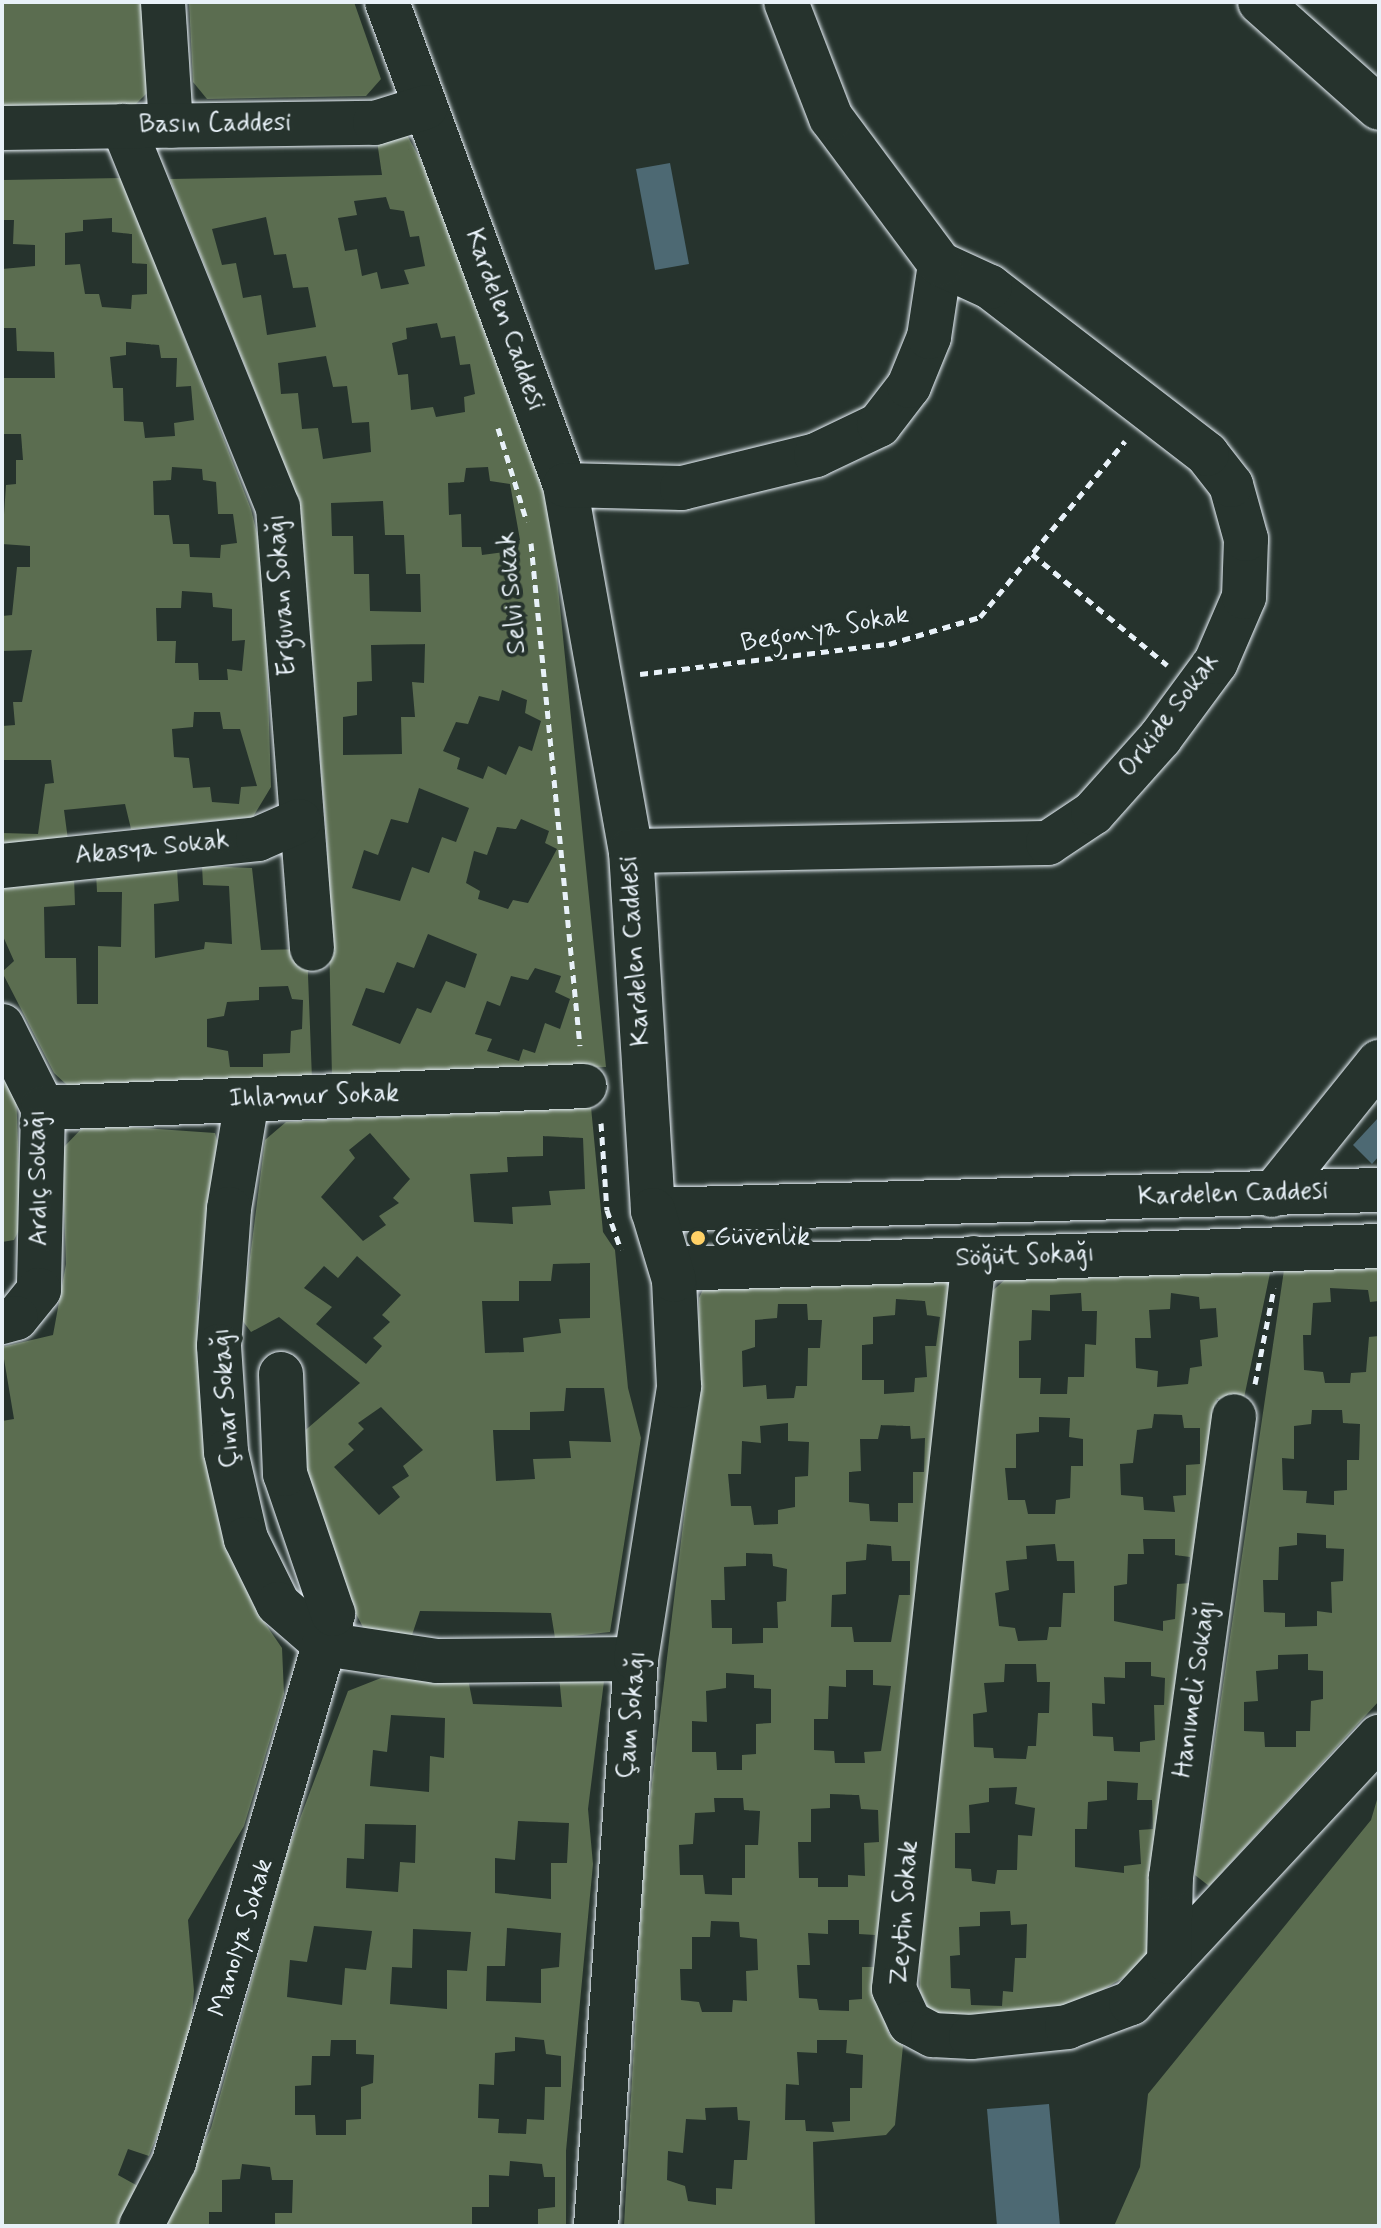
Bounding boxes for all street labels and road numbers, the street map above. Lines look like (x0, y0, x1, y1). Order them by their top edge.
street label: Basın Caddesi (136, 108, 294, 142)
street label: Kardelen Caddesi (456, 223, 552, 417)
street label: Erguvan Sokağı (262, 512, 304, 678)
street label: Selvi Sokak (492, 530, 534, 656)
street label: Begonya Sokak (737, 600, 913, 660)
street label: Orkide Sokak (1113, 648, 1227, 784)
street label: Akasya Sokak (73, 825, 231, 873)
street label: Kardelen Caddesi (614, 852, 658, 1050)
street label: Ihlamur Sokak (227, 1078, 401, 1116)
street label: Ardıç Sokağı (22, 1109, 56, 1247)
street label: Kardelen Caddesi (1135, 1176, 1331, 1214)
street label: Söğüt Sokağı (953, 1239, 1097, 1275)
street label: Çınar Sokağı (207, 1327, 247, 1469)
street label: Hanımeli Sokağı (1168, 1598, 1224, 1780)
street label: Çam Sokağı (612, 1649, 654, 1781)
street label: Zeytin Sokak (884, 1838, 926, 1988)
street label: Manolya Sokak (203, 1854, 281, 2022)

